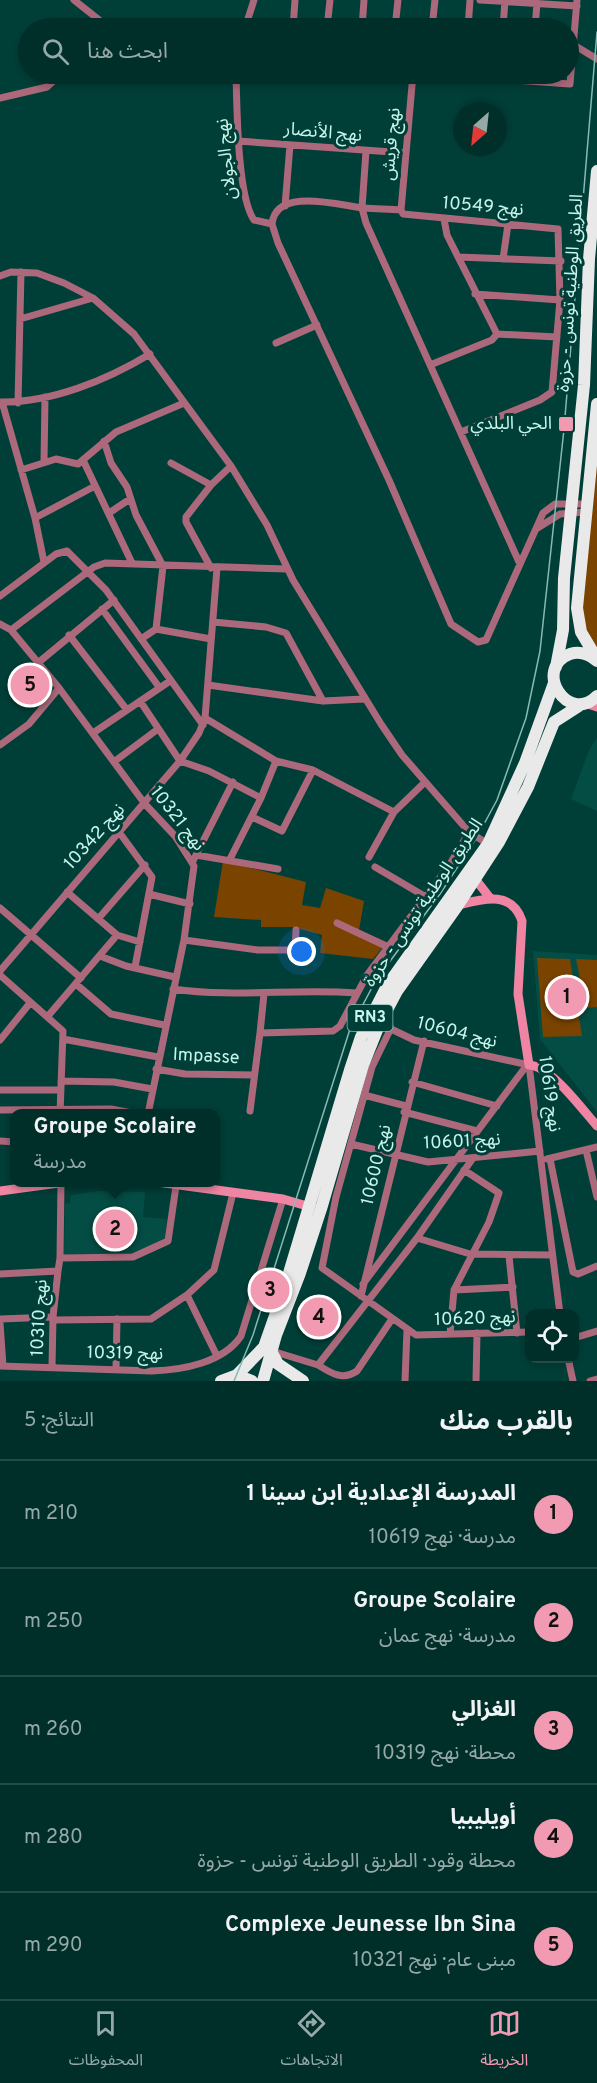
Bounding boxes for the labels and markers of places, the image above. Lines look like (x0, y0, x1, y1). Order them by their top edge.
place label: الحي البلدي (470, 413, 552, 436)
marker: الحي البلدي (557, 415, 575, 433)
pin: 5 (10, 662, 50, 708)
pin: 1 (548, 974, 586, 1020)
pin: 2 (96, 1206, 134, 1252)
pin: 3 (250, 1268, 290, 1312)
pin: 4 (300, 1294, 338, 1340)

